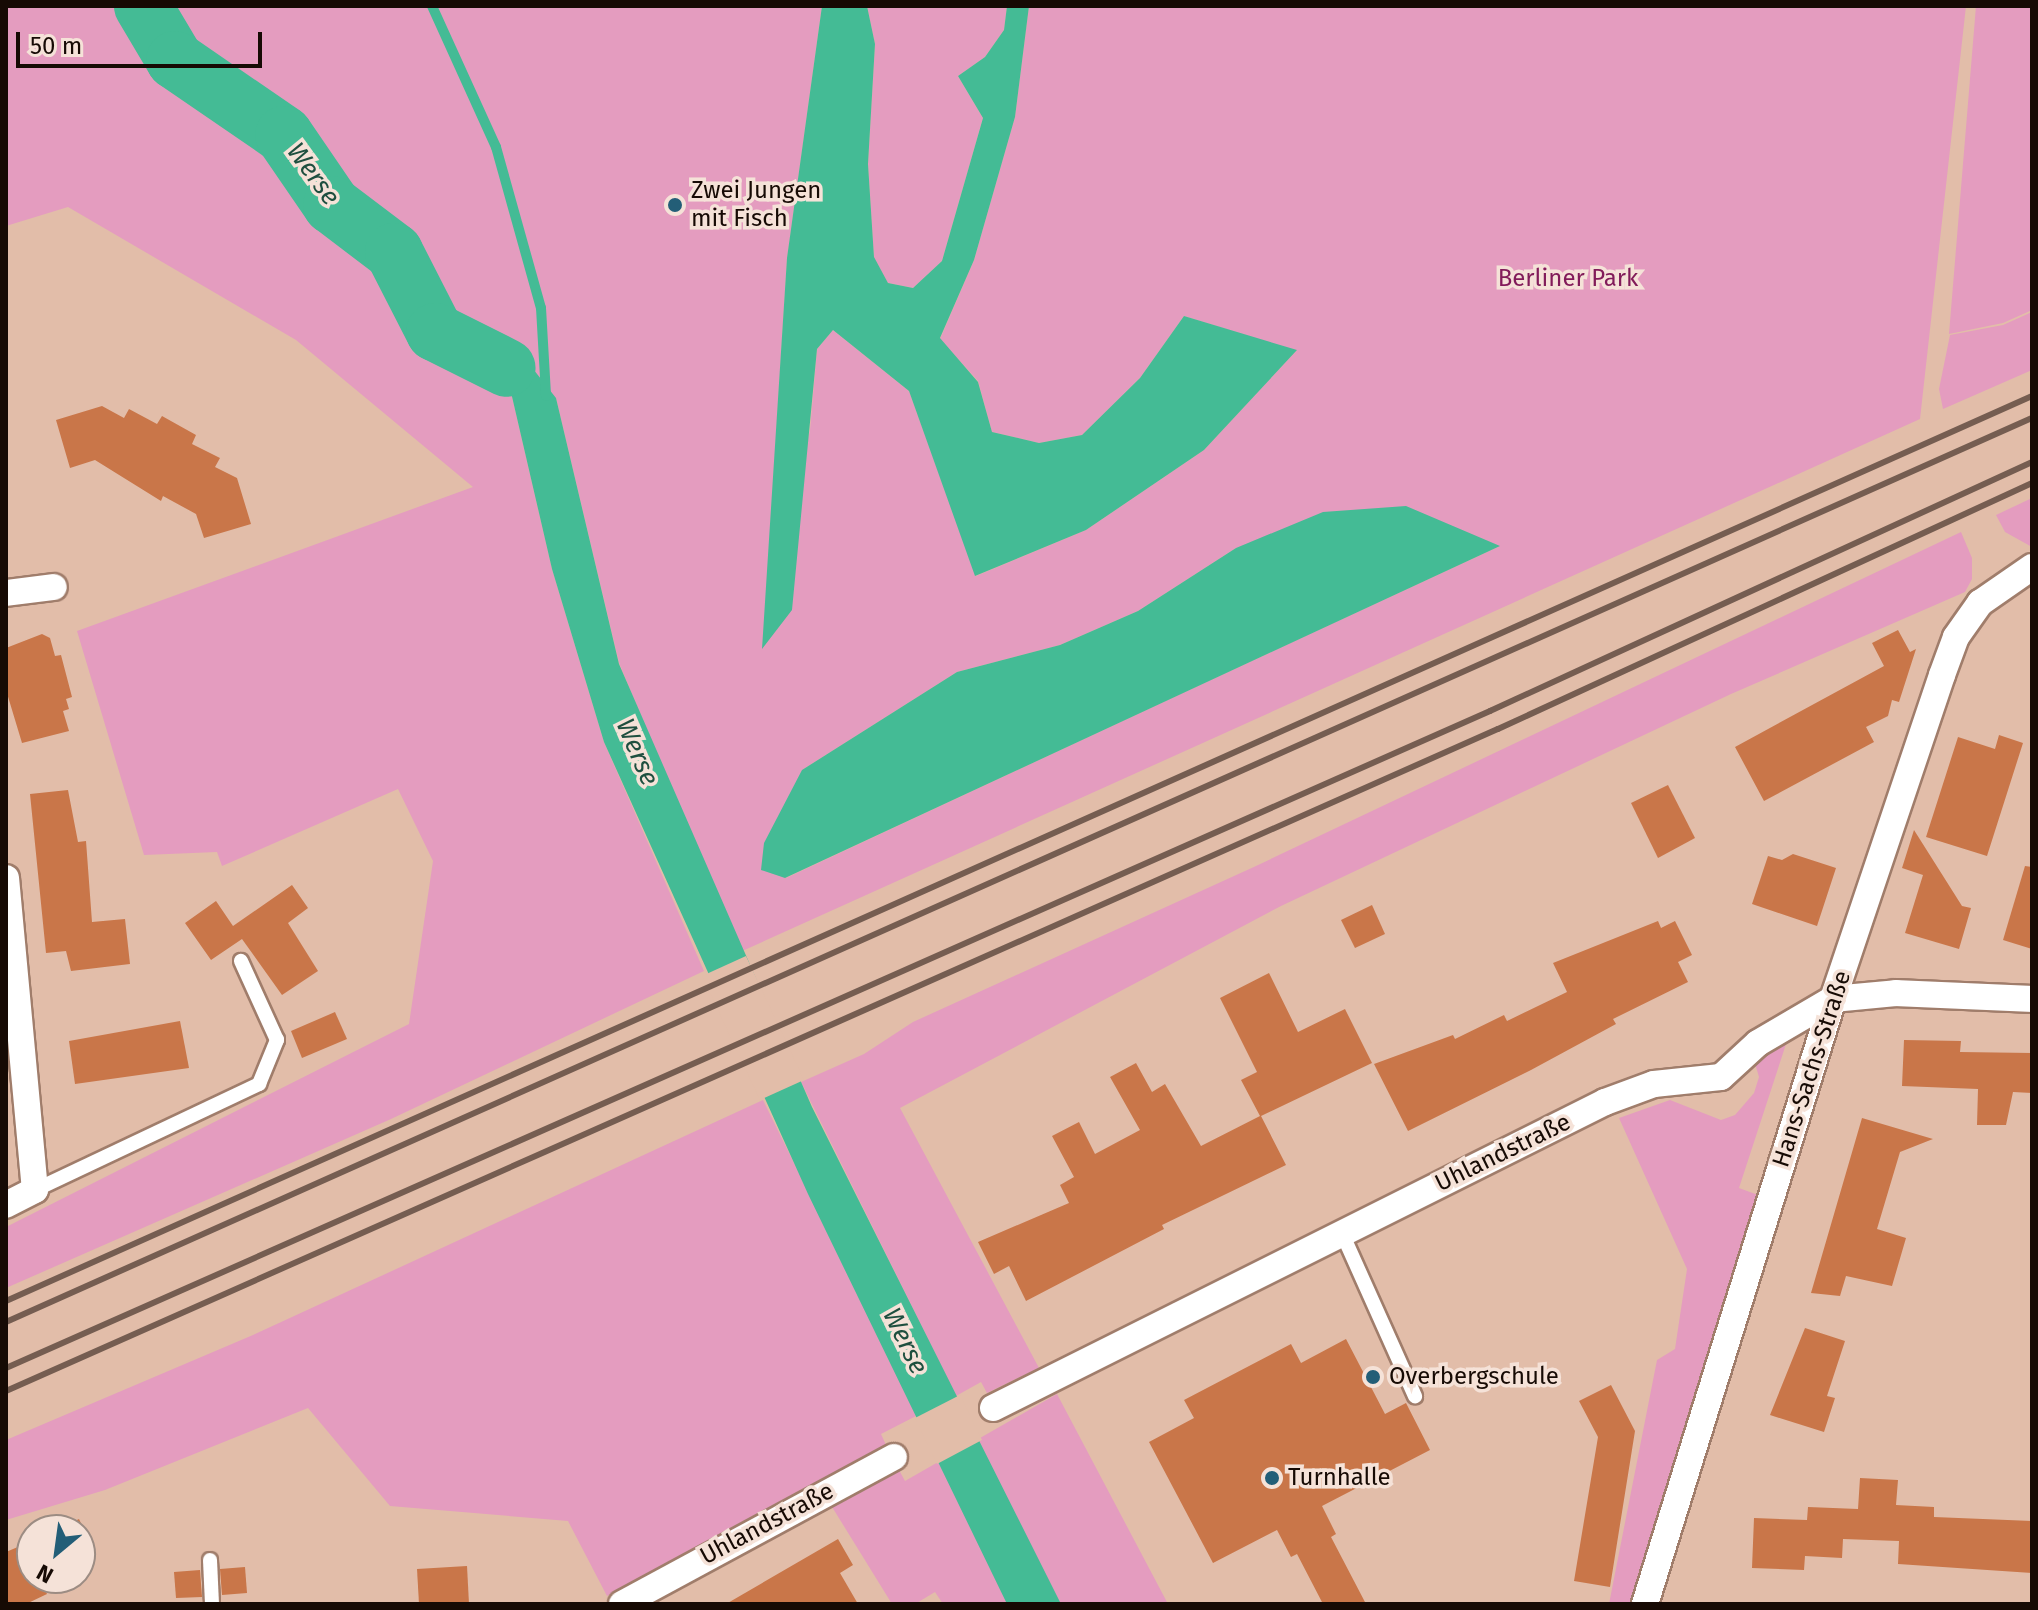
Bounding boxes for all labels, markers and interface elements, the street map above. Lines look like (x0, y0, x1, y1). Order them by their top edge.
scale bar (20, 16, 266, 66)
text: 50 m (30, 32, 82, 60)
water label: Werse (280, 137, 346, 211)
place label: Zwei Jungen mit Fisch (691, 177, 821, 233)
marker: Zwei Jungen mit Fisch (666, 196, 684, 214)
park label: Berliner Park (1498, 265, 1638, 293)
water label: Werse (609, 714, 665, 790)
street label: Hans-Sachs-Straße (1767, 967, 1857, 1171)
street label: Uhlandstraße (1431, 1108, 1575, 1198)
water label: Werse (876, 1303, 934, 1379)
place label: Overbergschule (1389, 1363, 1559, 1391)
marker: Overbergschule (1364, 1368, 1382, 1386)
place label: Turnhalle (1288, 1464, 1391, 1492)
marker: Turnhalle (1263, 1469, 1281, 1487)
street label: Uhlandstraße (695, 1477, 839, 1571)
north arrow (16, 1514, 96, 1594)
text: N (32, 1558, 58, 1589)

